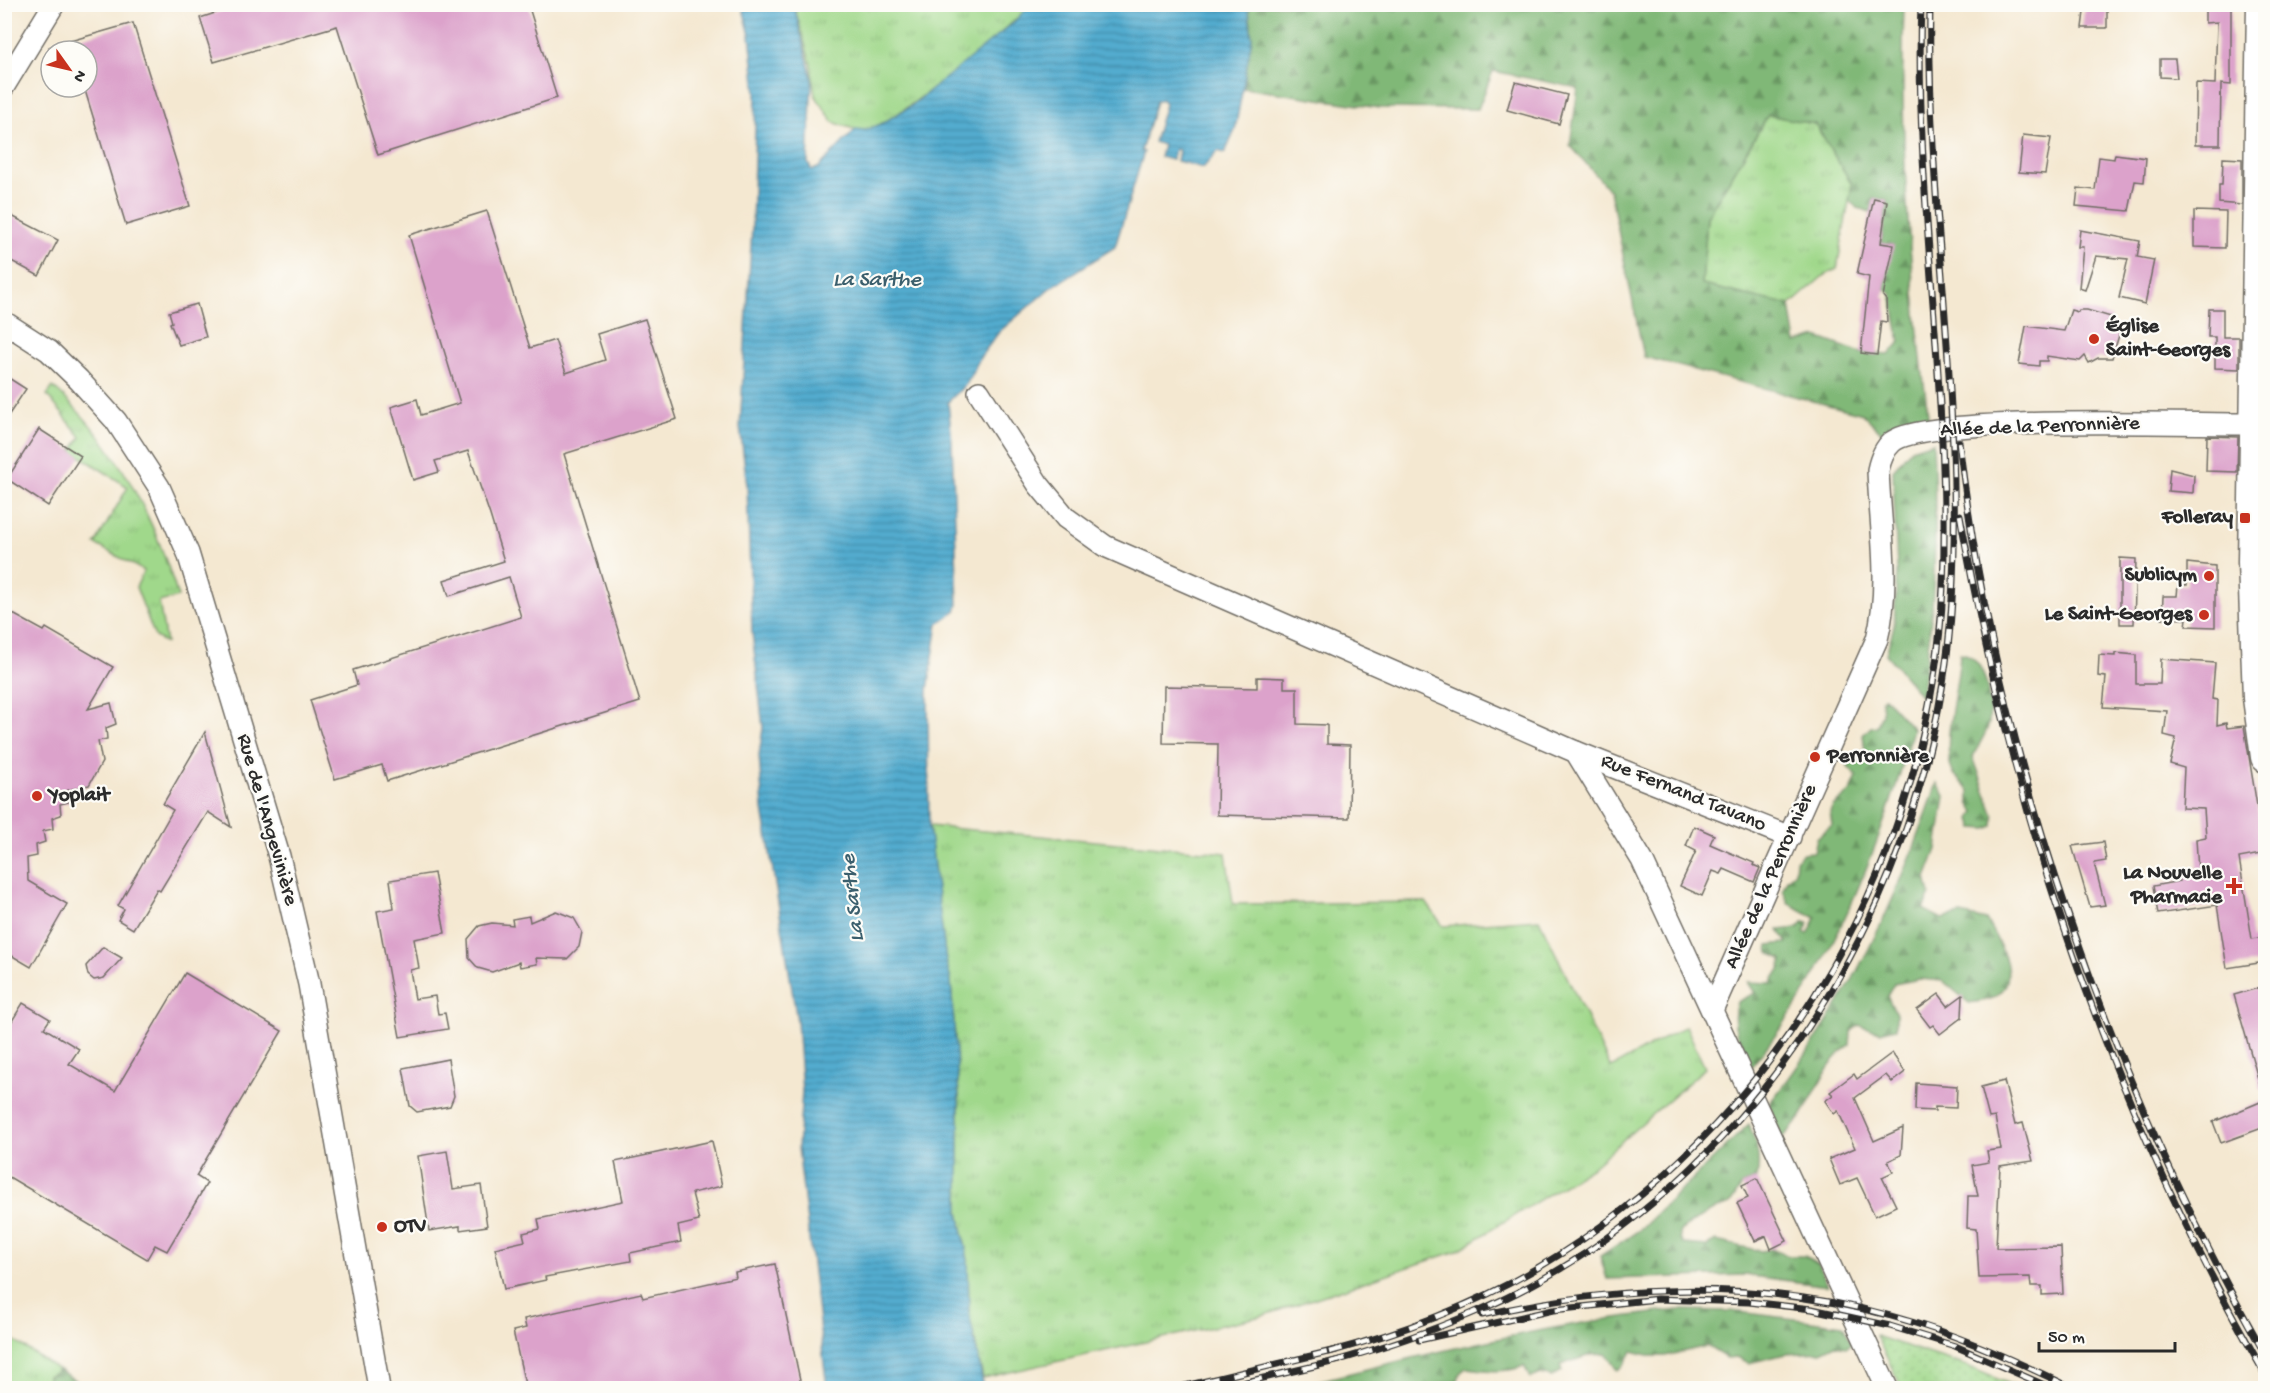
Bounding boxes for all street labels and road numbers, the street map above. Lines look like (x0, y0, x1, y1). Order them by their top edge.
street label: Allée de la Perronnière (1940, 412, 2141, 444)
street label: Rue de l'Angevinière (230, 731, 303, 910)
street label: Rue Fernand Tavano (1597, 749, 1769, 839)
street label: Allée de la Perronnière (1720, 780, 1824, 973)

